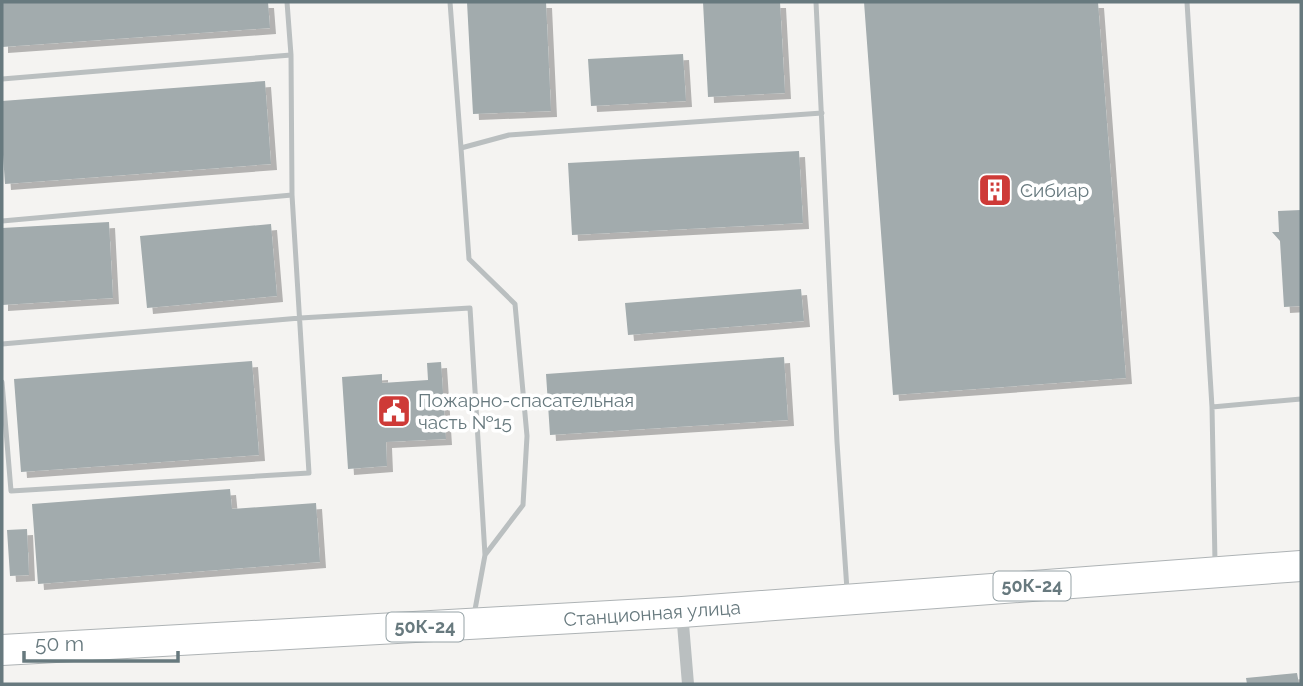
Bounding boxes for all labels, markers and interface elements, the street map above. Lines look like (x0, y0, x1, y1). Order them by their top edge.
building icon: Сибиар (976, 171, 1014, 209)
place label: Сибиар (1020, 179, 1089, 201)
place label: Пожарно-спасательная часть №15 (418, 389, 634, 433)
public building icon: Пожарно-спасательная часть №15 (375, 392, 413, 430)
road number: 50К-24 (993, 572, 1070, 600)
street label: Станционная улица (563, 596, 741, 630)
road number: 50К-24 (386, 612, 464, 642)
scale bar (24, 620, 178, 664)
text: 50 m (35, 631, 84, 656)

